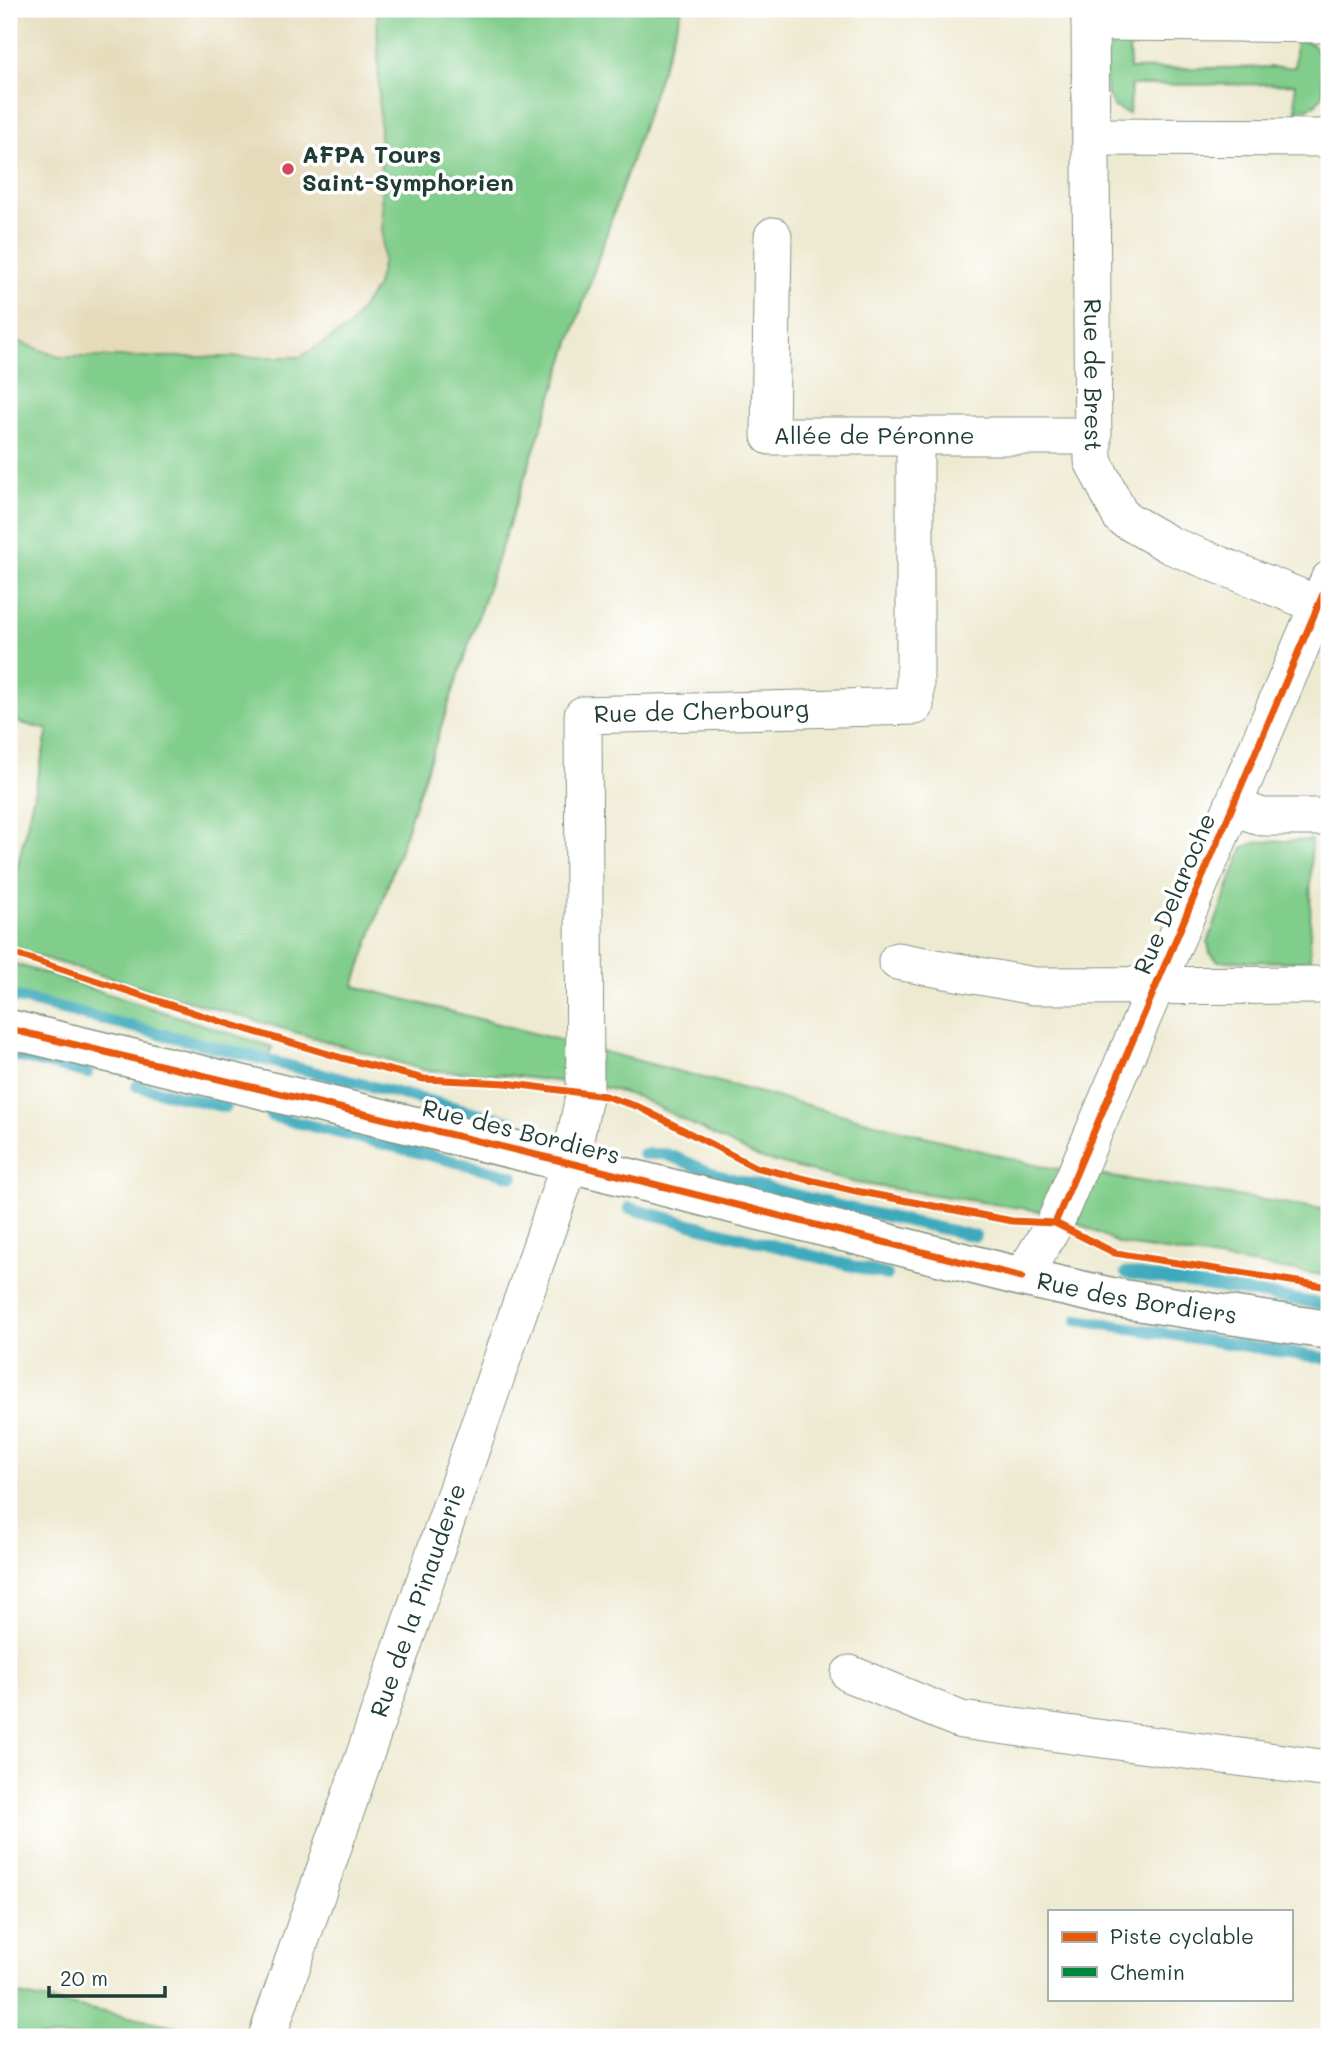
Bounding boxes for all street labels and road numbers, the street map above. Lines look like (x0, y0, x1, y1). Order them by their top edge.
street label: Rue de Brest (1078, 298, 1110, 452)
street label: Allée de Péronne (773, 419, 975, 450)
street label: Rue de Cherbourg (593, 692, 809, 729)
street label: Rue Delaroche (1126, 808, 1222, 979)
street label: Rue des Bordiers (419, 1091, 623, 1170)
street label: Rue des Bordiers (1034, 1264, 1239, 1330)
street label: Rue de la Pinauderie (362, 1479, 472, 1721)

